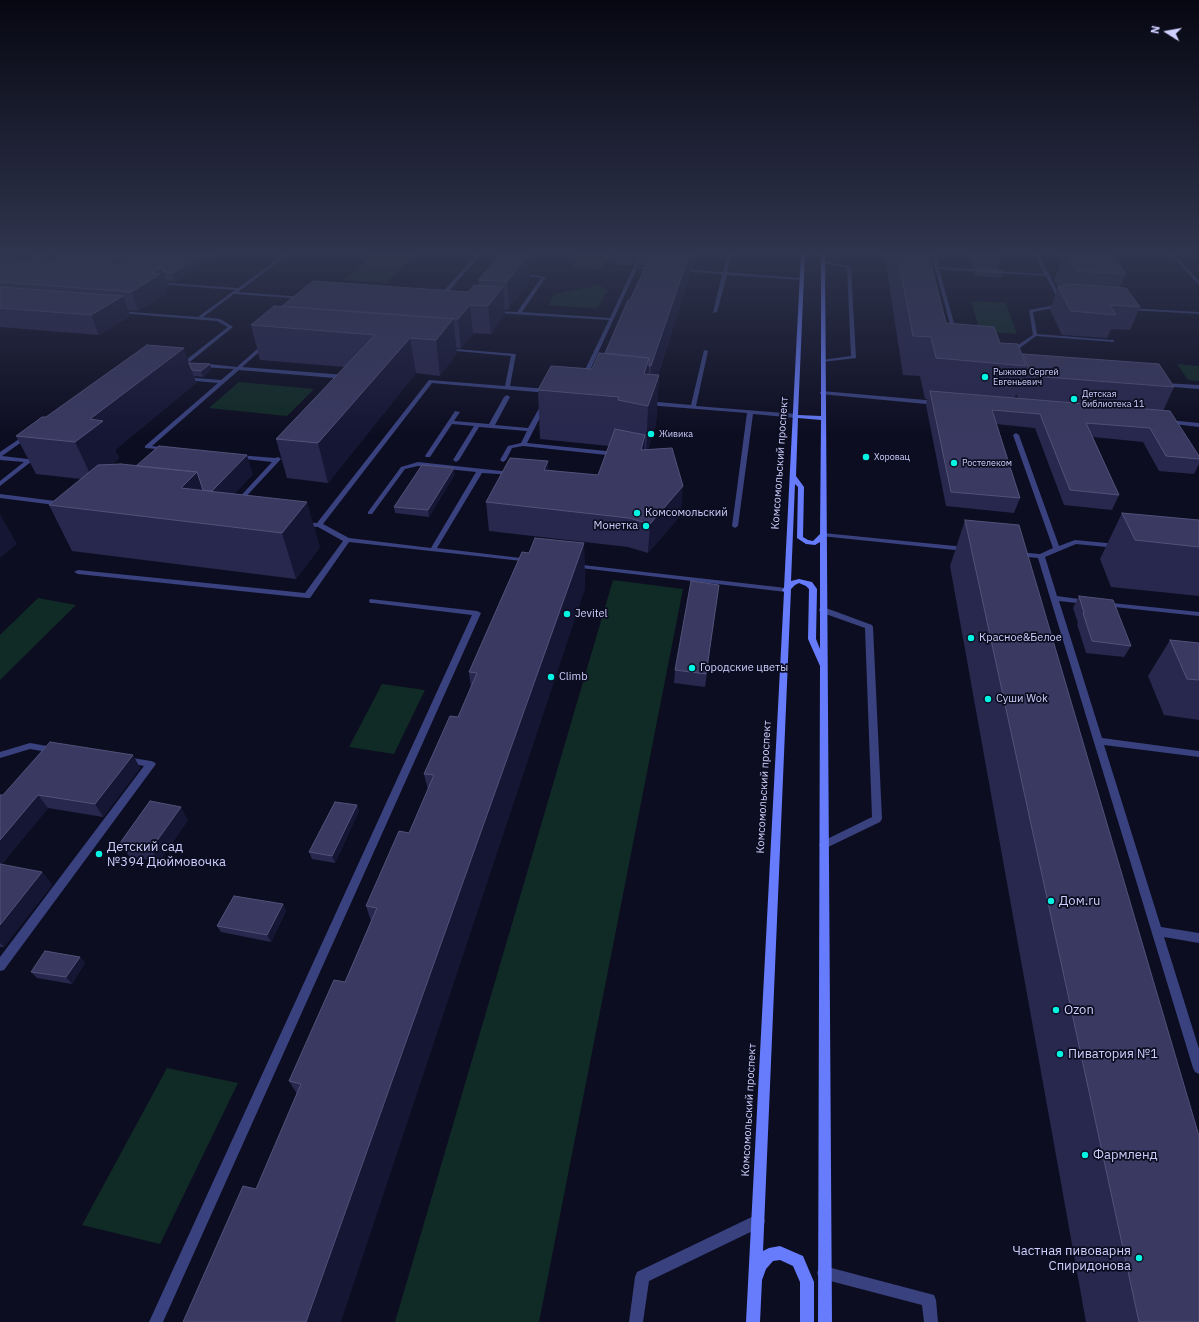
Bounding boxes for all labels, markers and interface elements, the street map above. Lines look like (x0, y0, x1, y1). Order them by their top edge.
north arrow (1147, 12, 1187, 52)
text: N (1148, 24, 1163, 35)
place label: Рыжков Сергей Евгеньевич (993, 367, 1059, 388)
marker: Рыжков Сергей Евгеньевич (980, 372, 990, 382)
place label: Детская библиотека 11 (1082, 389, 1144, 410)
marker: Детская библиотека 11 (1069, 394, 1079, 404)
street label: Комсомольский проспект (769, 396, 791, 530)
marker: Живика (646, 429, 656, 439)
place label: Живика (659, 429, 693, 439)
marker: Хоровац (861, 452, 871, 462)
place label: Хоровац (874, 452, 910, 462)
marker: Ростелеком (949, 458, 959, 468)
place label: Ростелеком (962, 458, 1012, 468)
place label: Комсомольский (645, 506, 728, 520)
marker: Комсомольский (632, 508, 642, 518)
place label: Монетка (594, 519, 638, 533)
marker: Монетка (641, 521, 651, 531)
place label: Jevitel (575, 607, 608, 621)
marker: Jevitel (562, 609, 572, 619)
place label: Красное&Белое (979, 631, 1062, 645)
marker: Красное&Белое (966, 633, 976, 643)
place label: Городские цветы (700, 661, 788, 675)
marker: Городские цветы (687, 663, 697, 673)
place label: Climb (559, 670, 588, 684)
marker: Climb (546, 672, 556, 682)
place label: Суши Wok (996, 692, 1048, 706)
marker: Суши Wok (983, 694, 993, 704)
street label: Комсомольский проспект (754, 720, 774, 854)
place label: Детский сад №394 Дюймовочка (107, 839, 226, 870)
marker: Детский сад №394 Дюймовочка (94, 849, 104, 859)
place label: Дом.ru (1059, 893, 1100, 909)
marker: Дом.ru (1046, 896, 1056, 906)
place label: Ozon (1064, 1002, 1094, 1018)
marker: Ozon (1051, 1005, 1061, 1015)
street label: Комсомольский проспект (739, 1043, 759, 1177)
place label: Пиватория №1 (1068, 1046, 1158, 1062)
marker: Пиватория №1 (1055, 1049, 1065, 1059)
place label: Фармленд (1093, 1147, 1157, 1163)
marker: Фармленд (1080, 1150, 1090, 1160)
place label: Частная пивоварня Спиридонова (1012, 1243, 1131, 1274)
marker: Частная пивоварня Спиридонова (1134, 1253, 1144, 1263)

